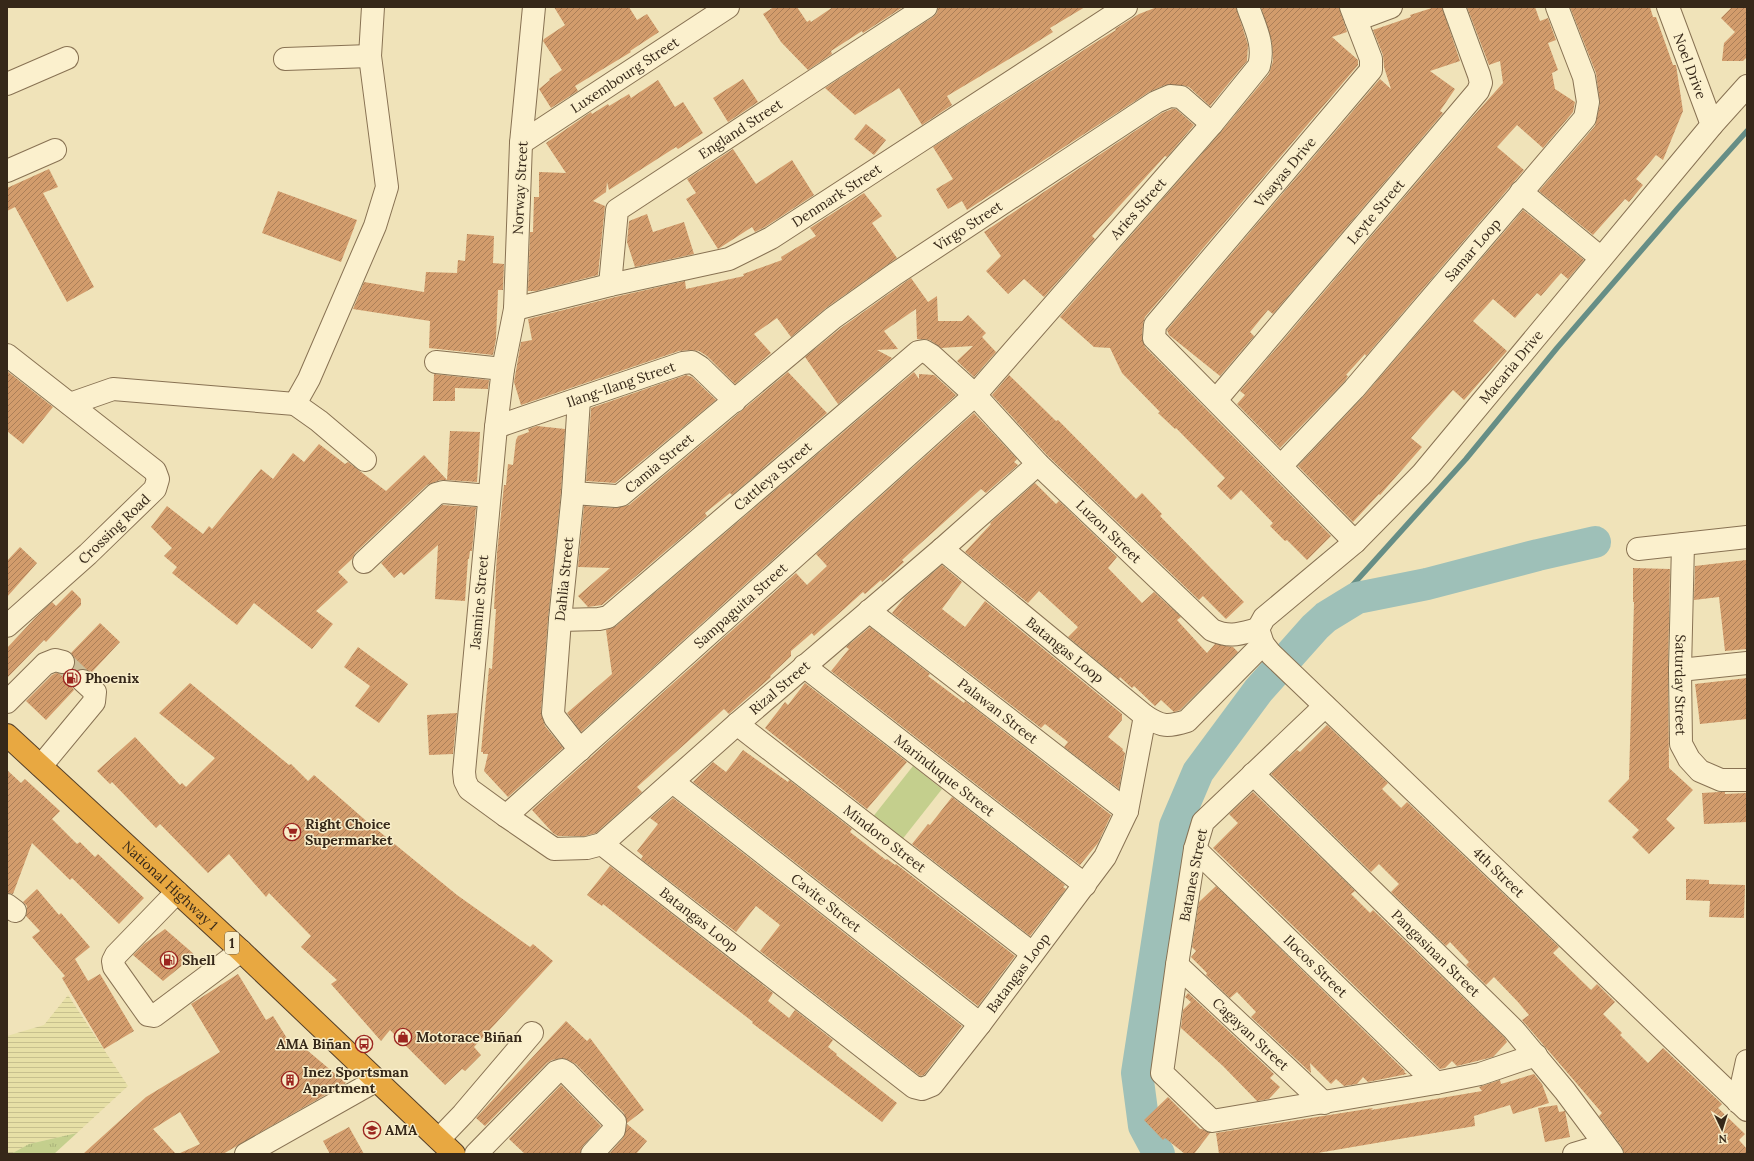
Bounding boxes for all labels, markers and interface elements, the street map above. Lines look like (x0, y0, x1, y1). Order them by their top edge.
street label: Noel Drive (1670, 31, 1711, 102)
street label: Luxembourg Street (567, 33, 683, 117)
street label: England Street (695, 95, 786, 163)
street label: Visayas Drive (1250, 133, 1320, 212)
street label: Norway Street (509, 140, 531, 235)
street label: Denmark Street (788, 159, 885, 231)
street label: Aries Street (1106, 173, 1170, 244)
street label: Leyte Street (1343, 175, 1409, 248)
street label: Virgo Street (930, 196, 1006, 255)
street label: Samar Loop (1441, 214, 1505, 285)
street label: Macaria Drive (1475, 326, 1547, 407)
street label: Ilang-Ilang Street (564, 357, 678, 411)
street label: Camia Street (621, 429, 698, 497)
street label: Cattleya Street (730, 437, 816, 515)
street label: Crossing Road (74, 490, 154, 568)
street label: Luzon Street (1072, 496, 1146, 567)
street label: Dahlia Street (551, 536, 577, 622)
street label: Jasmine Street (466, 554, 492, 651)
street label: Sampaguita Street (690, 559, 791, 652)
street label: Batangas Loop (1022, 613, 1108, 687)
street label: Saturday Street (1671, 634, 1690, 736)
street label: Rizal Street (745, 656, 814, 719)
fuel station icon: Phoenix (62, 668, 82, 688)
place label: Phoenix (85, 669, 140, 687)
street label: Palawan Street (954, 674, 1042, 748)
street label: Marinduque Street (890, 731, 999, 821)
street label: Mindoro Street (840, 801, 930, 877)
place label: Right Choice Supermarket (305, 815, 393, 849)
supermarket icon: Right Choice Supermarket (282, 822, 302, 842)
street label: Batanes Street (1175, 826, 1211, 923)
street label: National Highway 1 (118, 837, 222, 934)
street label: 4th Street (1469, 843, 1529, 901)
street label: Cavite Street (787, 869, 865, 936)
street label: Batangas Loop (656, 883, 742, 956)
street label: Pangasinan Street (1388, 906, 1484, 1001)
street label: Batangas Loop (983, 929, 1054, 1016)
street label: Ilocos Street (1280, 931, 1352, 1002)
road number: 1 (225, 932, 239, 954)
fuel station icon: Shell (159, 950, 179, 970)
place label: Shell (182, 951, 216, 969)
street label: Cagayan Street (1209, 994, 1293, 1075)
shop icon: Motorace Biñan (393, 1027, 413, 1047)
place label: Motorace Biñan (416, 1028, 522, 1046)
bus stop icon: AMA Biñan (354, 1034, 374, 1054)
place label: AMA Biñan (276, 1035, 351, 1053)
place label: Inez Sportsman Apartment (303, 1063, 409, 1097)
building icon: Inez Sportsman Apartment (280, 1070, 300, 1090)
north arrow (1702, 1109, 1742, 1149)
school or university icon: AMA (362, 1120, 382, 1140)
place label: AMA (385, 1121, 418, 1139)
text: N (1717, 1132, 1727, 1146)

